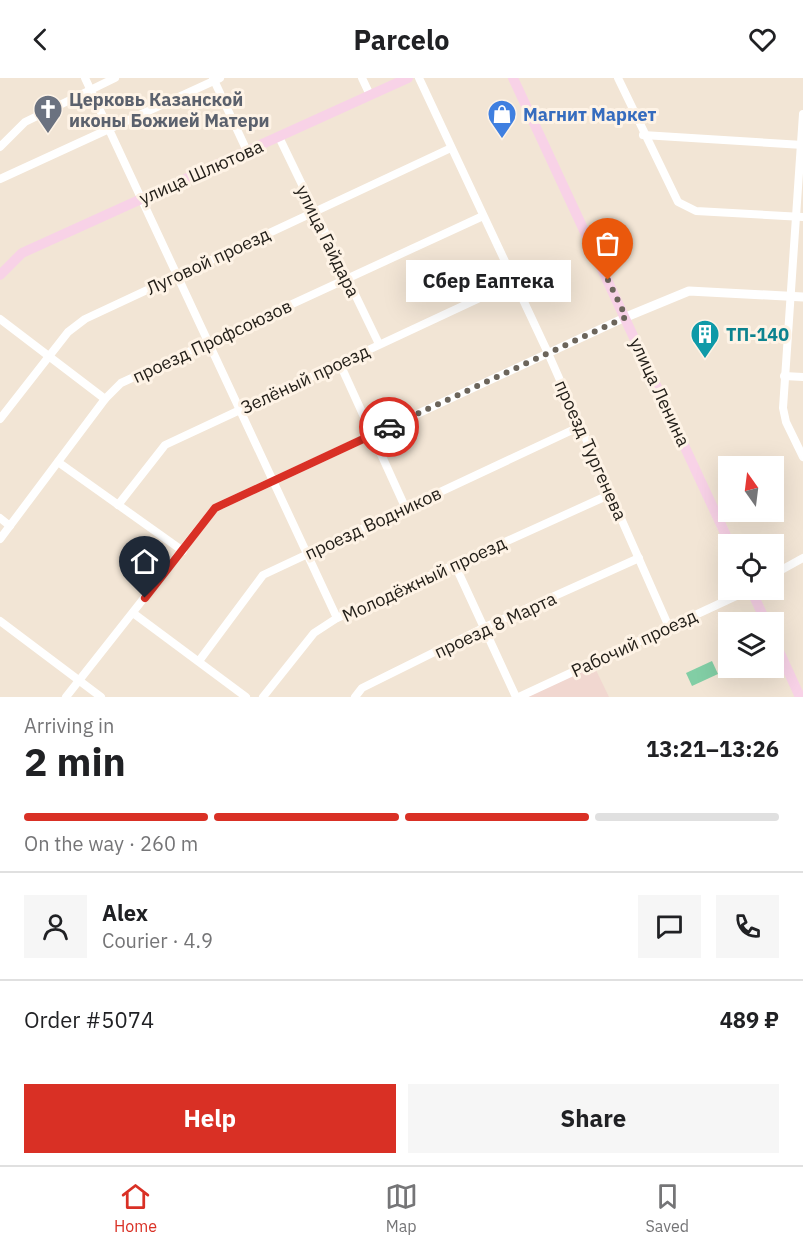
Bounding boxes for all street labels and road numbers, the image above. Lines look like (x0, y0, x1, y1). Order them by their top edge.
street label: улица Шлютова (135, 134, 267, 210)
street label: улица Гайдара (291, 181, 365, 301)
street label: Луговой проезд (142, 222, 274, 300)
street label: проезд Профсоюзов (129, 294, 295, 388)
street label: улица Ленина (625, 334, 695, 451)
street label: Зелёный проезд (237, 339, 373, 419)
street label: проезд Тургенева (550, 376, 632, 524)
street label: проезд Водников (301, 481, 445, 565)
street label: Молодёжный проезд (338, 531, 510, 627)
street label: проезд 8 Марта (430, 587, 560, 663)
street label: Рабочий проезд (567, 604, 701, 682)

